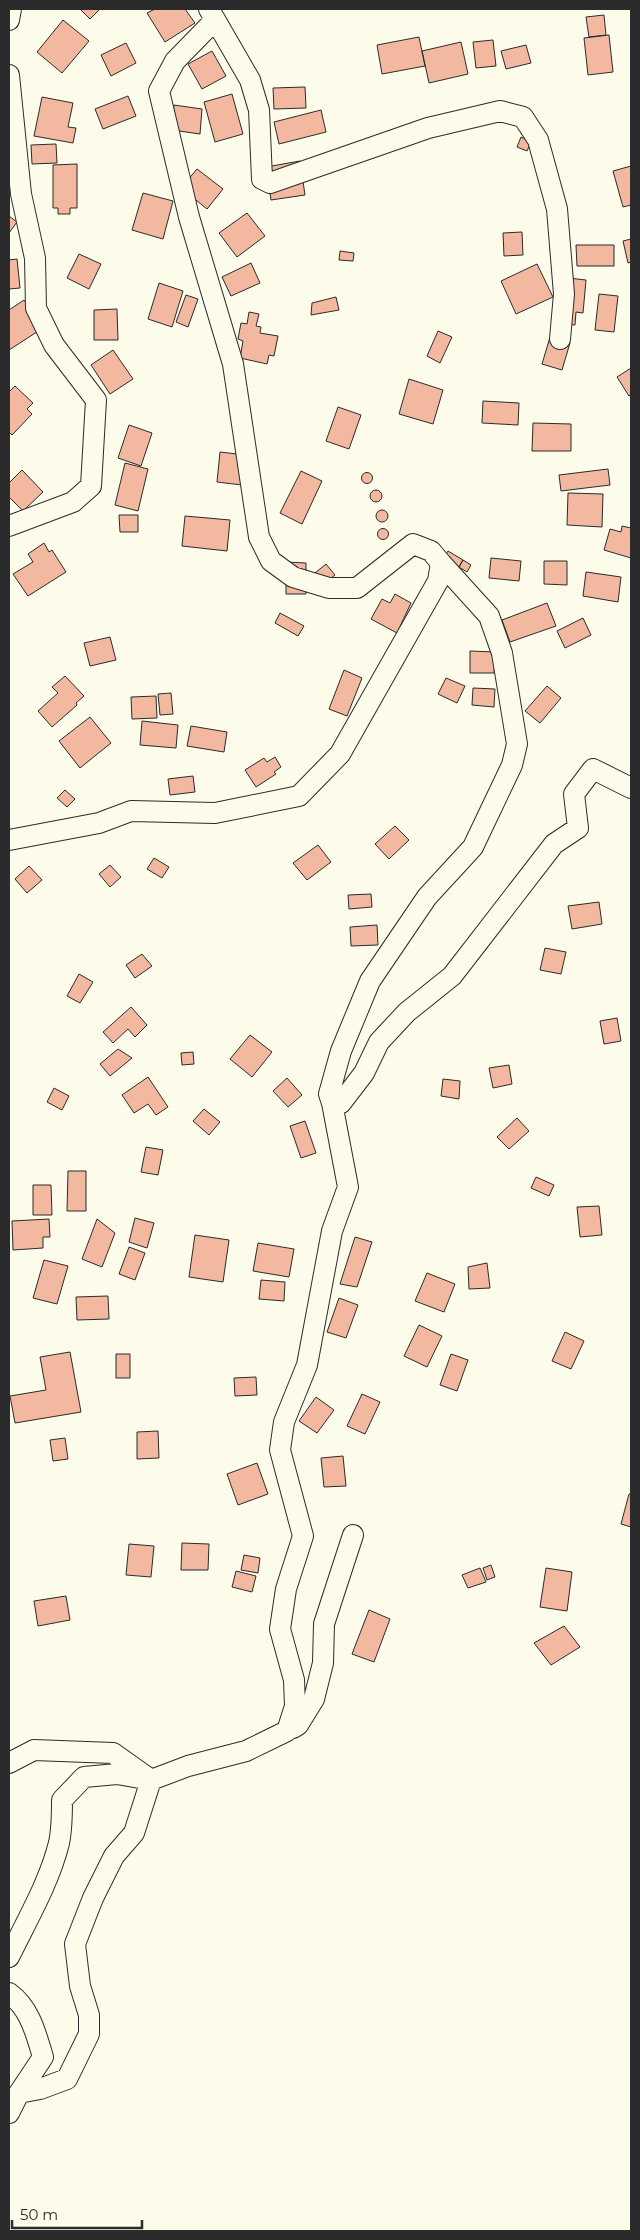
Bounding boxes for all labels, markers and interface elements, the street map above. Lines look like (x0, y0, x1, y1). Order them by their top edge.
scale bar (12, 2198, 142, 2230)
text: 50 m (20, 2205, 58, 2224)

